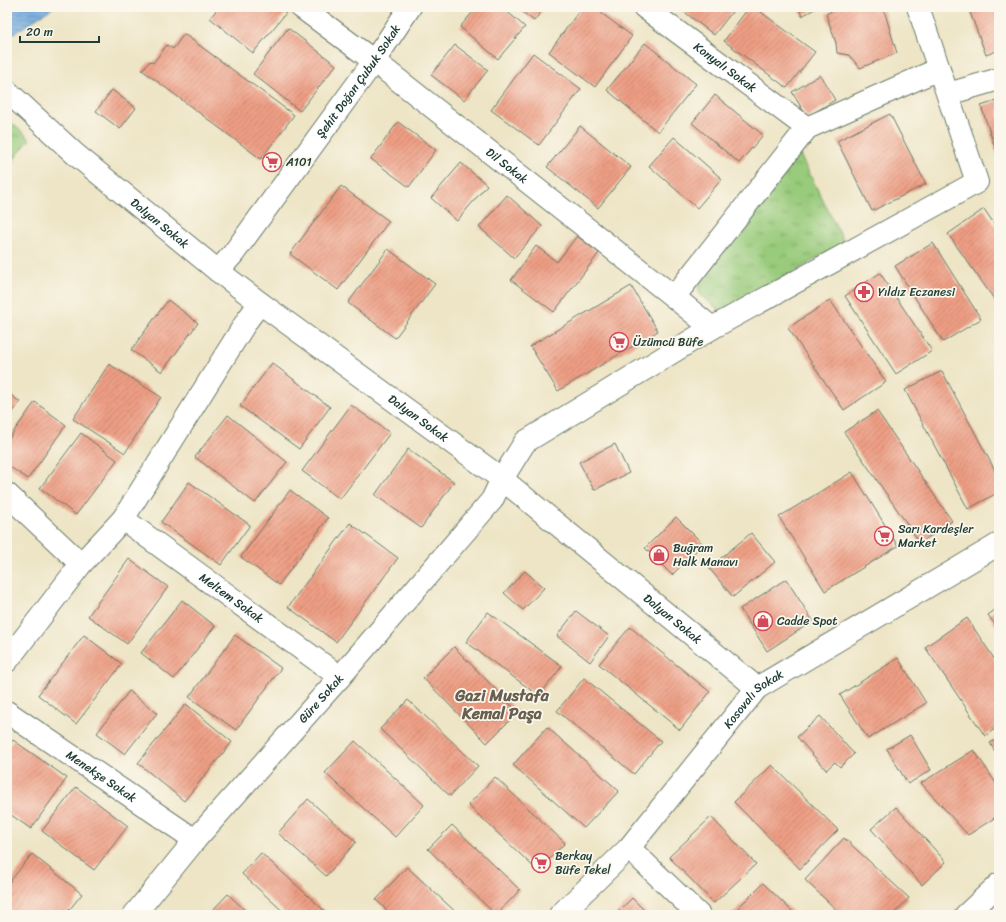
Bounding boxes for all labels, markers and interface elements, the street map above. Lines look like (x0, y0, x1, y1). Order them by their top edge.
scale bar (20, 18, 99, 44)
street label: Şehit Doğan Çubuk Sokak (310, 19, 407, 143)
text: 20 m (26, 21, 53, 43)
street label: Konyalı Sokak (689, 36, 762, 99)
street label: Dil Sokak (481, 142, 533, 190)
supermarket icon: A101 (261, 151, 283, 173)
place label: A101 (285, 151, 312, 173)
street label: Dalyan Sokak (125, 192, 194, 255)
pharmacy icon: Yıldız Eczanesi (853, 281, 875, 303)
place label: Yıldız Eczanesi (878, 281, 956, 303)
supermarket icon: Üzümcü Büfe (608, 331, 630, 353)
place label: Üzümcü Büfe (633, 331, 703, 353)
street label: Dalyan Sokak (383, 388, 454, 448)
place label: Sarı Kardeşler Market (898, 518, 974, 554)
supermarket icon: Sarı Kardeşler Market (873, 525, 895, 547)
place label: Buğram Halk Manavı (673, 537, 738, 573)
shop icon: Buğram Halk Manavı (648, 544, 670, 566)
street label: Meltem Sokak (194, 567, 269, 629)
street label: Dalyan Sokak (638, 588, 707, 650)
shop icon: Cadde Spot (752, 610, 774, 632)
place label: Cadde Spot (777, 610, 838, 632)
street label: Kosovalı Sokak (717, 663, 788, 734)
street label: Güre Sokak (292, 669, 349, 728)
district label: Gazi Mustafa Kemal Paşa (454, 681, 550, 728)
street label: Menekşe Sokak (61, 744, 142, 809)
place label: Berkay Büfe Tekel (555, 845, 611, 881)
supermarket icon: Berkay Büfe Tekel (530, 852, 552, 874)

